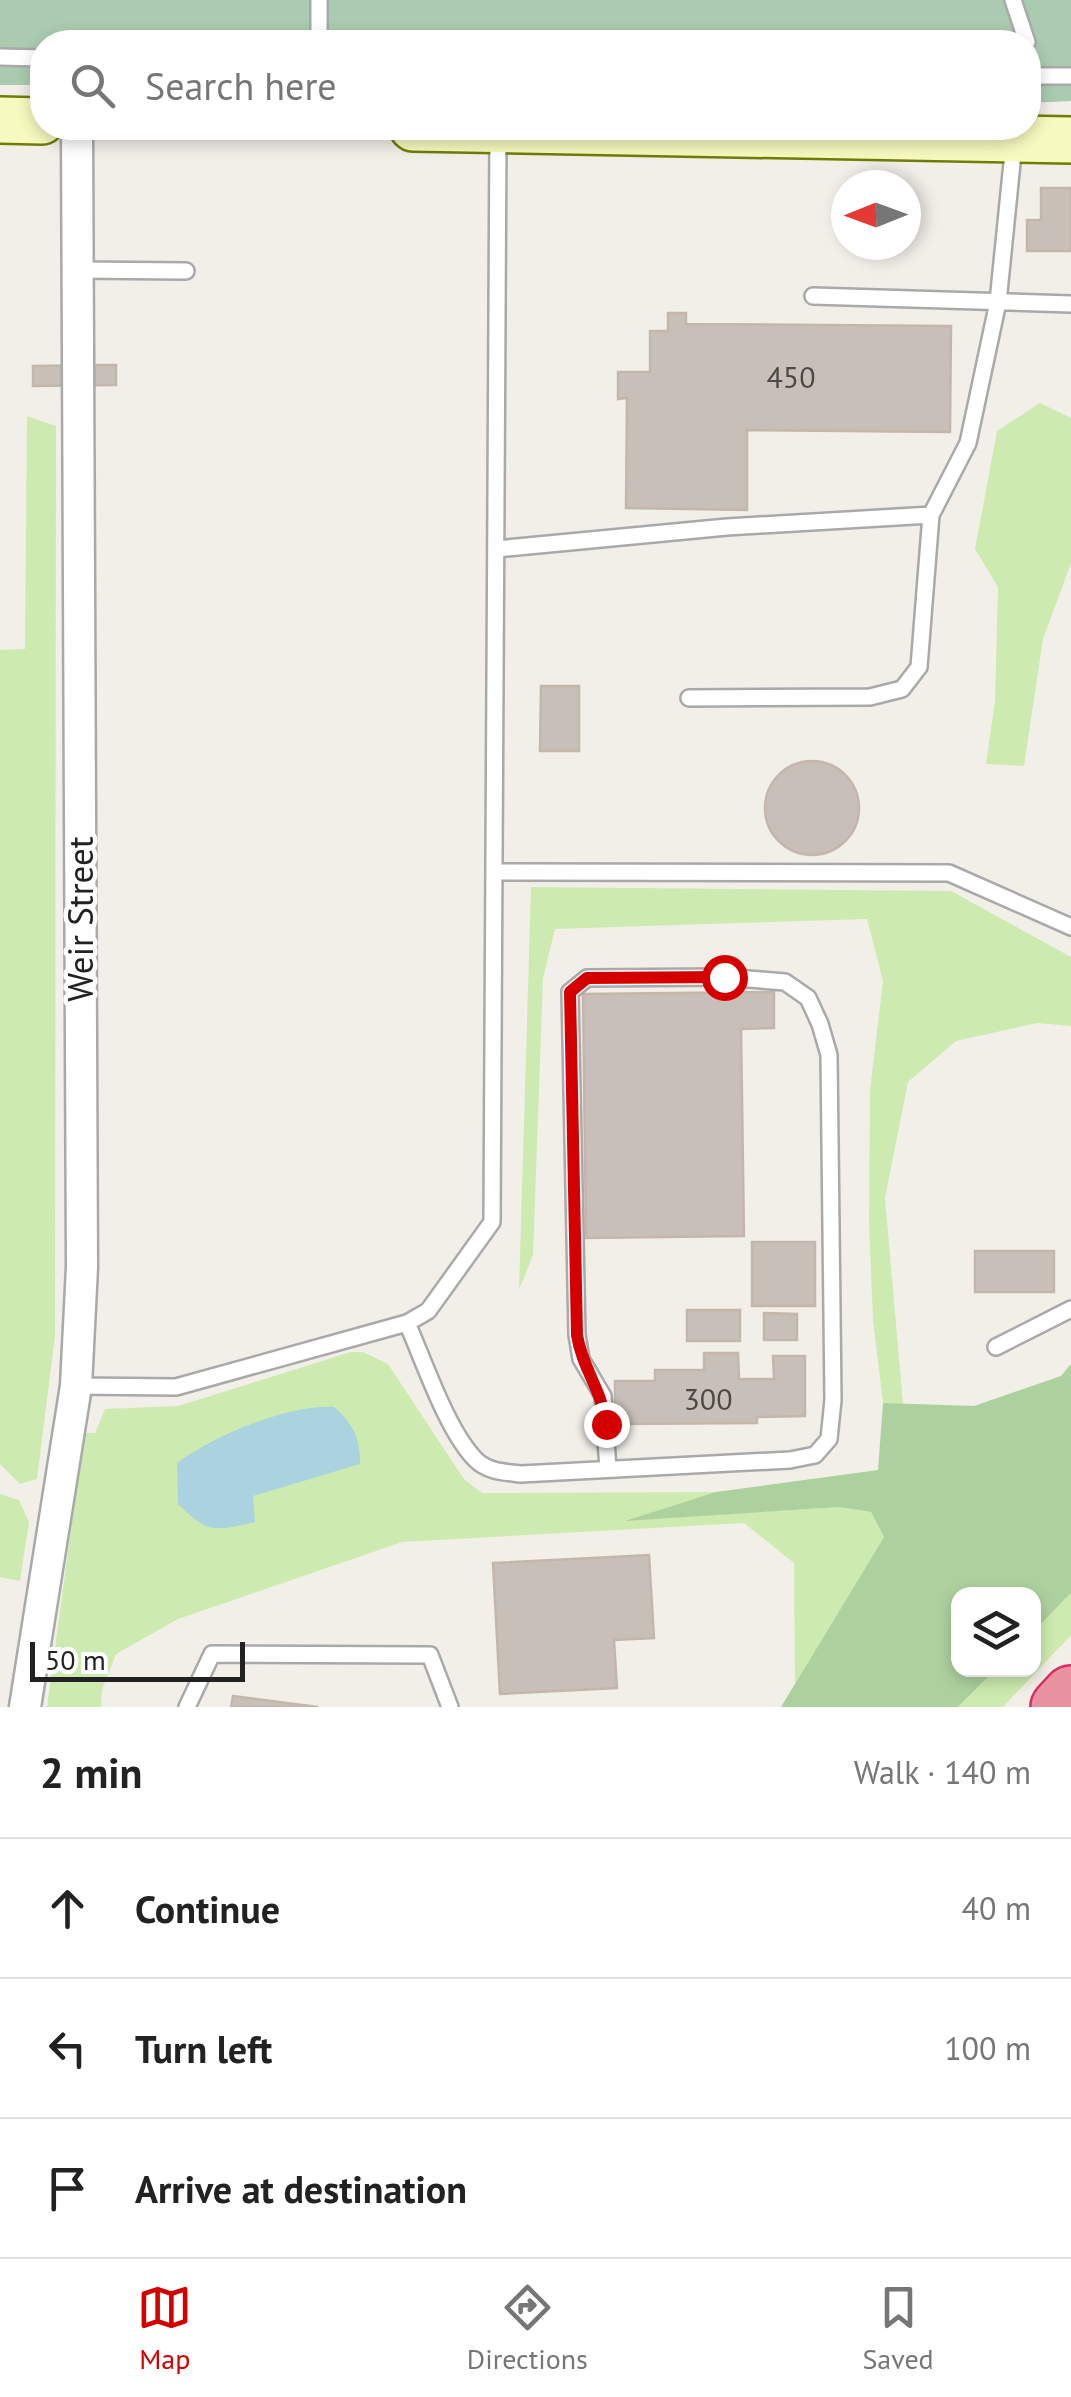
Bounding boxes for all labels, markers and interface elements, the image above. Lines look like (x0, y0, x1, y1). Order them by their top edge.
search box (30, 30, 1041, 140)
icon: search (65, 58, 120, 113)
text: Search here (145, 61, 337, 110)
north arrow (831, 170, 921, 260)
house number: 450 (766, 357, 816, 396)
street label: Weir Street (57, 836, 103, 1002)
route start (702, 955, 748, 1001)
house number: 300 (683, 1379, 733, 1418)
route end (584, 1402, 630, 1448)
map controls (951, 1587, 1041, 1677)
button: layers (951, 1587, 1041, 1677)
scale bar (30, 1637, 245, 1682)
text: 50 m (45, 1641, 106, 1678)
text: 2 min (40, 1745, 142, 1800)
text: Walk · 140 m (854, 1751, 1031, 1793)
icon: ahead (40, 1881, 95, 1936)
text: Continue (135, 1884, 280, 1933)
text: 40 m (962, 1887, 1031, 1929)
icon: left (40, 2021, 95, 2076)
text: Turn left (135, 2024, 272, 2073)
text: 100 m (944, 2027, 1031, 2069)
icon: arrive (40, 2161, 95, 2216)
text: Arrive at destination (135, 2164, 467, 2213)
tab: Map (137, 2280, 192, 2377)
tab: Directions (467, 2280, 588, 2377)
tab: Saved (862, 2280, 934, 2377)

